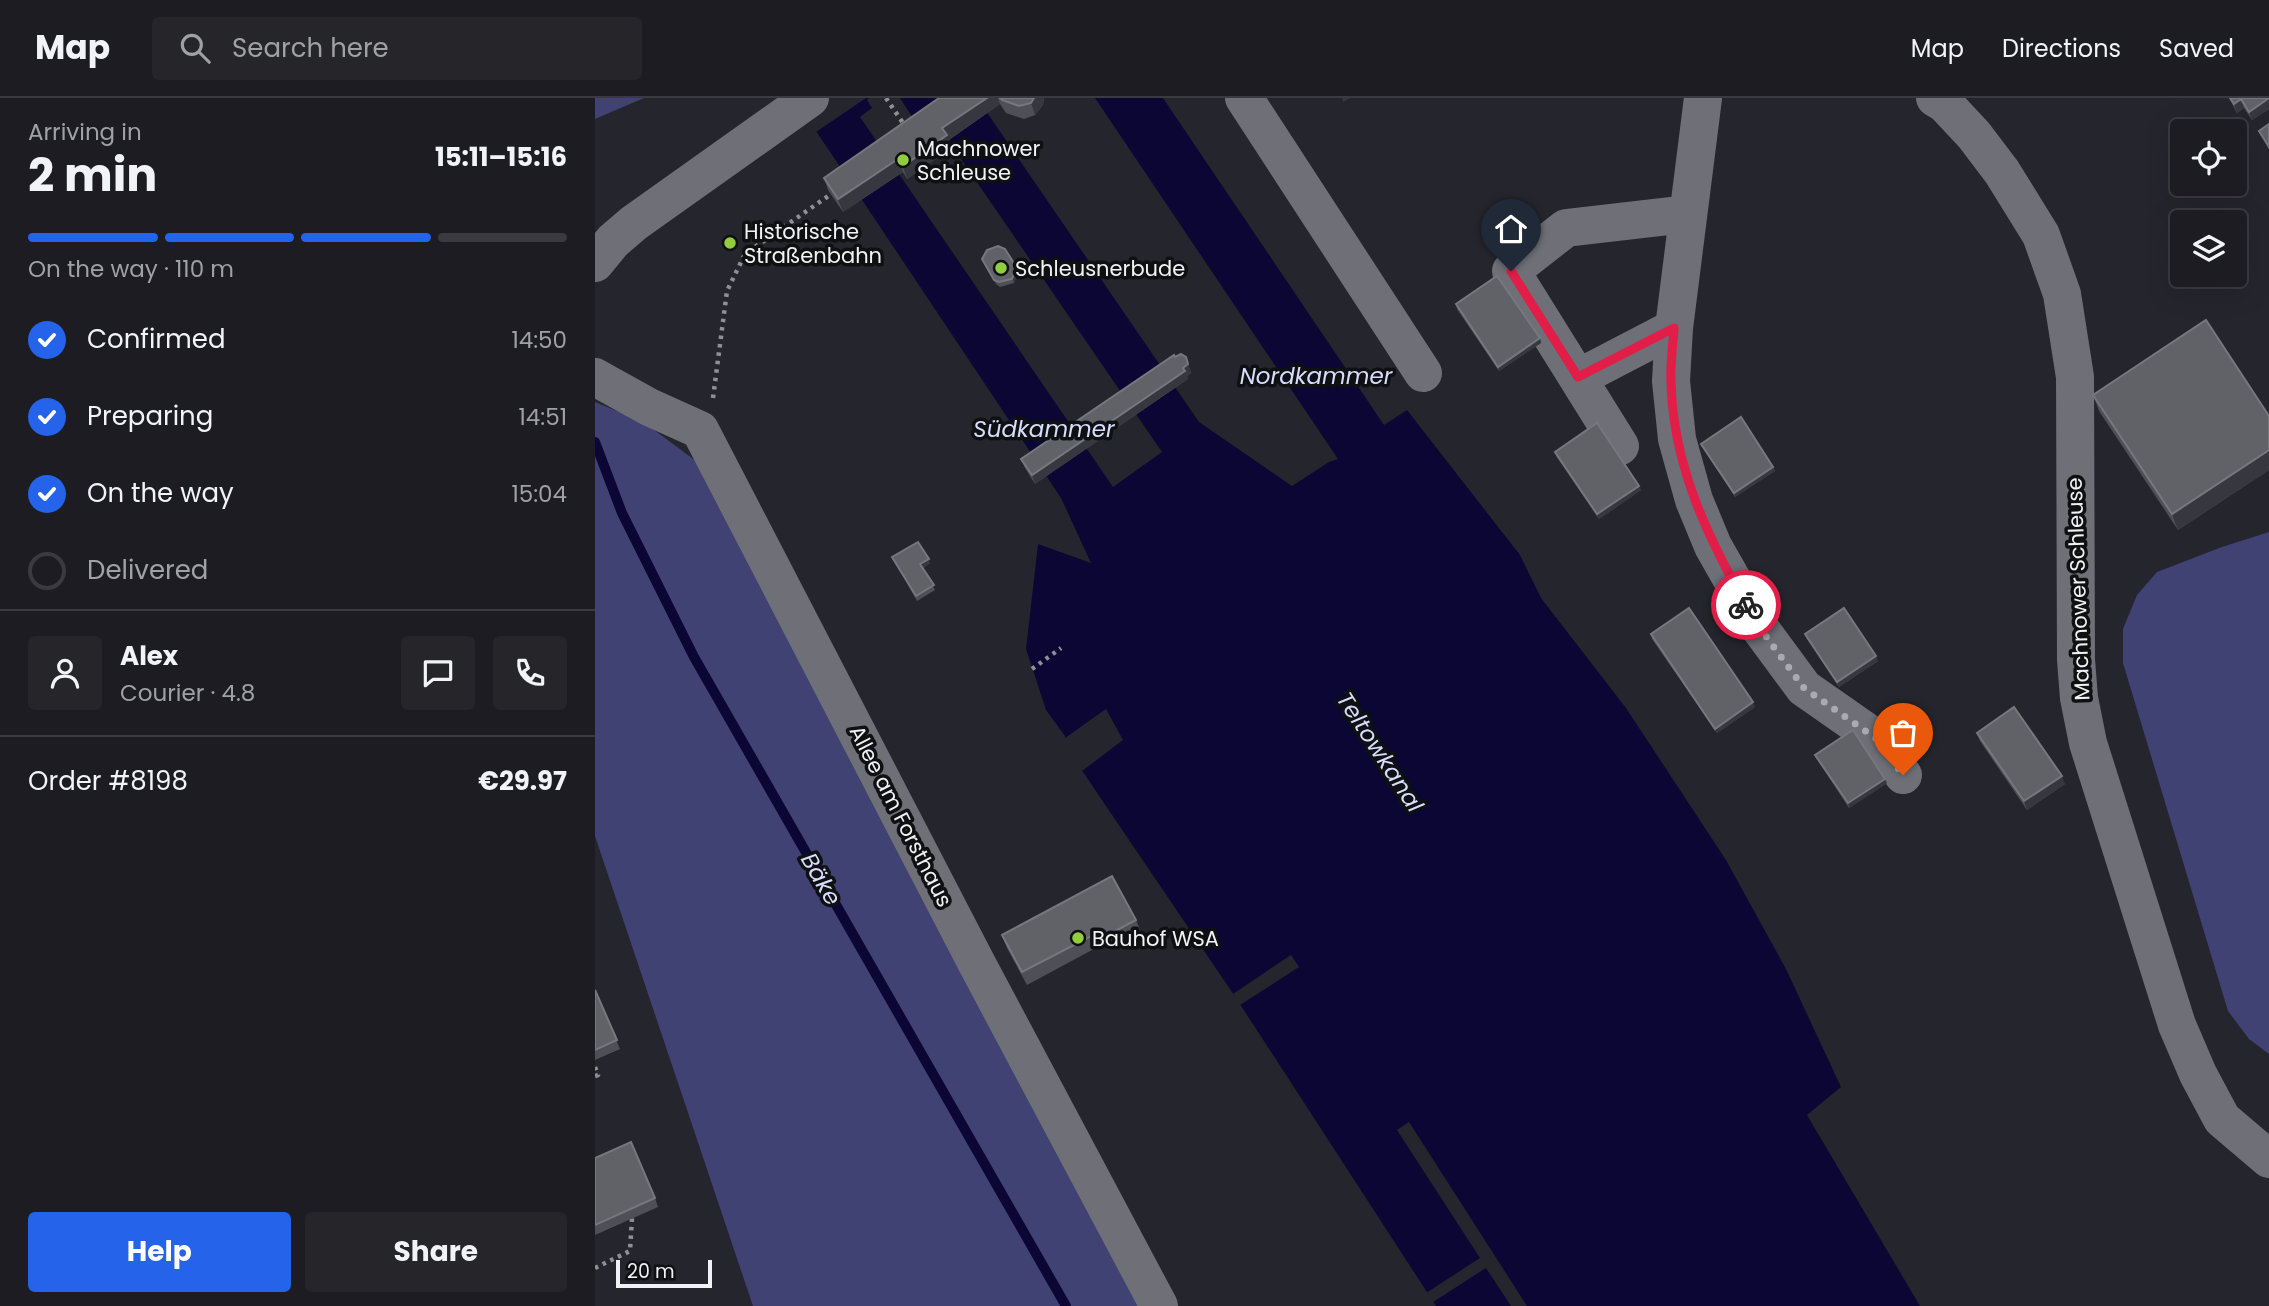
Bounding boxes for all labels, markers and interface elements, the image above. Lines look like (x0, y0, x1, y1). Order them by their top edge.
search box (152, 17, 642, 80)
text: Map (35, 24, 110, 71)
icon: search (176, 29, 214, 67)
text: Search here (232, 30, 389, 66)
text: Map (1911, 32, 1964, 65)
text: Directions (2002, 32, 2121, 65)
text: Saved (2159, 32, 2234, 65)
text: Arriving in (28, 116, 142, 148)
map controls (2170, 119, 2247, 287)
button: locate (2170, 119, 2247, 196)
place label: Machnower Schleuse (917, 134, 1041, 187)
text: 15:11–15:16 (435, 139, 567, 175)
text: 2 min (28, 143, 157, 207)
marker: Machnower Schleuse (895, 152, 911, 168)
pin (1481, 199, 1541, 271)
icon: home (1492, 210, 1530, 248)
button: layers (2170, 210, 2247, 287)
place label: Historische Straßenbahn (744, 217, 882, 270)
marker: Historische Straßenbahn (722, 235, 738, 251)
text: On the way · 110 m (28, 253, 234, 285)
place label: Schleusnerbude (1015, 254, 1185, 283)
marker: Schleusnerbude (993, 260, 1009, 276)
icon: check (28, 321, 66, 359)
text: Confirmed (87, 321, 225, 357)
text: 14:50 (511, 324, 567, 356)
water label: Nordkammer (1240, 360, 1394, 392)
icon: check (28, 398, 66, 436)
text: Preparing (87, 398, 213, 434)
text: 14:51 (518, 401, 567, 433)
water label: Südkammer (973, 413, 1116, 445)
icon: check (28, 475, 66, 513)
text: On the way (87, 475, 234, 511)
street label: Machnower Schleuse (2060, 477, 2096, 701)
text: 15:04 (511, 478, 567, 510)
text: Delivered (87, 552, 208, 588)
courier (1711, 570, 1781, 640)
icon: bike (1727, 586, 1765, 624)
button: person (28, 636, 102, 710)
button: chat (401, 636, 475, 710)
button: phone (493, 636, 567, 710)
text: Alex (120, 638, 178, 674)
text: Courier · 4.8 (120, 677, 255, 709)
water label: Teltowkanal (1329, 686, 1431, 819)
pin (1873, 703, 1933, 775)
icon: bag (1884, 714, 1922, 752)
street label: Allee am Forsthaus (843, 720, 959, 912)
text: Order #8198 (28, 763, 188, 799)
text: €29.97 (478, 763, 567, 799)
water label: Bäke (793, 847, 849, 911)
place label: Bauhof WSA (1092, 924, 1219, 953)
marker: Bauhof WSA (1070, 930, 1086, 946)
button: Help (28, 1212, 291, 1292)
button: Share (305, 1212, 567, 1292)
scale bar (616, 1257, 712, 1289)
text: 20 m (627, 1258, 675, 1285)

